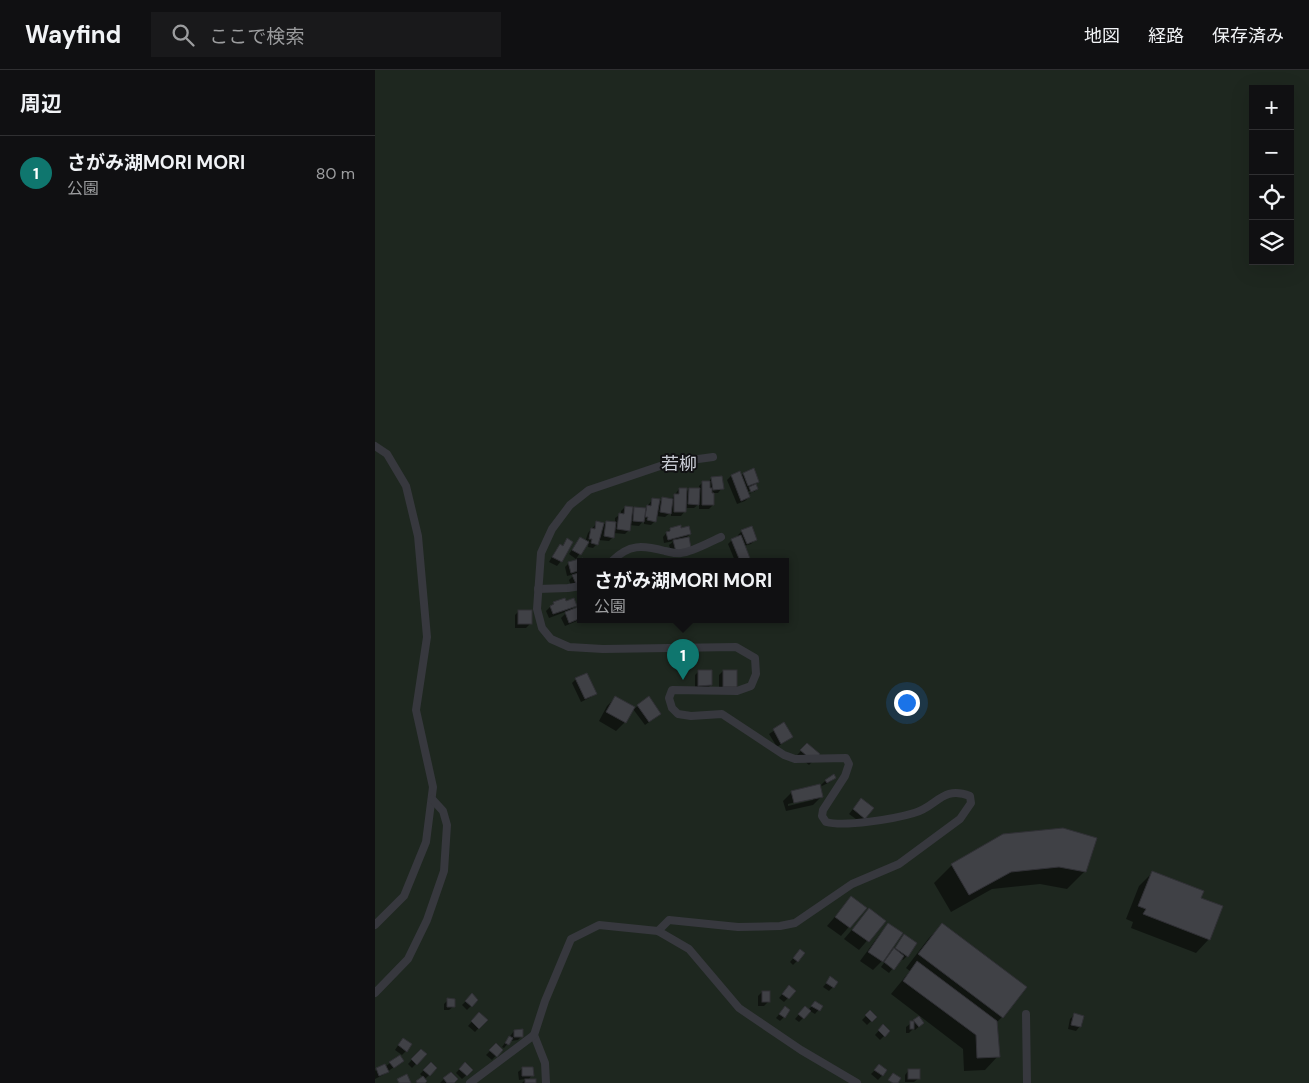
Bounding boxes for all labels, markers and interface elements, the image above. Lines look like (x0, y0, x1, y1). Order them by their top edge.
search box (151, 12, 501, 57)
text: Wayfind (25, 19, 121, 50)
icon: search (169, 21, 197, 49)
text: ここで検索 (209, 24, 304, 49)
text: 地図 (1084, 24, 1120, 48)
text: 経路 (1148, 24, 1184, 48)
text: 保存済み (1212, 24, 1284, 48)
map controls (1249, 85, 1294, 265)
button: + (1249, 85, 1294, 130)
text: 周辺 (20, 90, 62, 118)
button: − (1249, 130, 1294, 175)
text: さがみ湖MORI MORI (67, 150, 245, 175)
text: 1 (33, 163, 39, 184)
text: 80 m (316, 163, 355, 184)
button: locate (1249, 175, 1294, 220)
text: 公園 (67, 178, 99, 199)
button: layers (1249, 220, 1294, 265)
district label: 若柳 (661, 452, 697, 476)
popup (577, 558, 789, 623)
text: さがみ湖MORI MORI (594, 568, 772, 593)
text: 公園 (594, 596, 626, 617)
pin: 1 (667, 639, 699, 680)
your location (894, 690, 920, 716)

